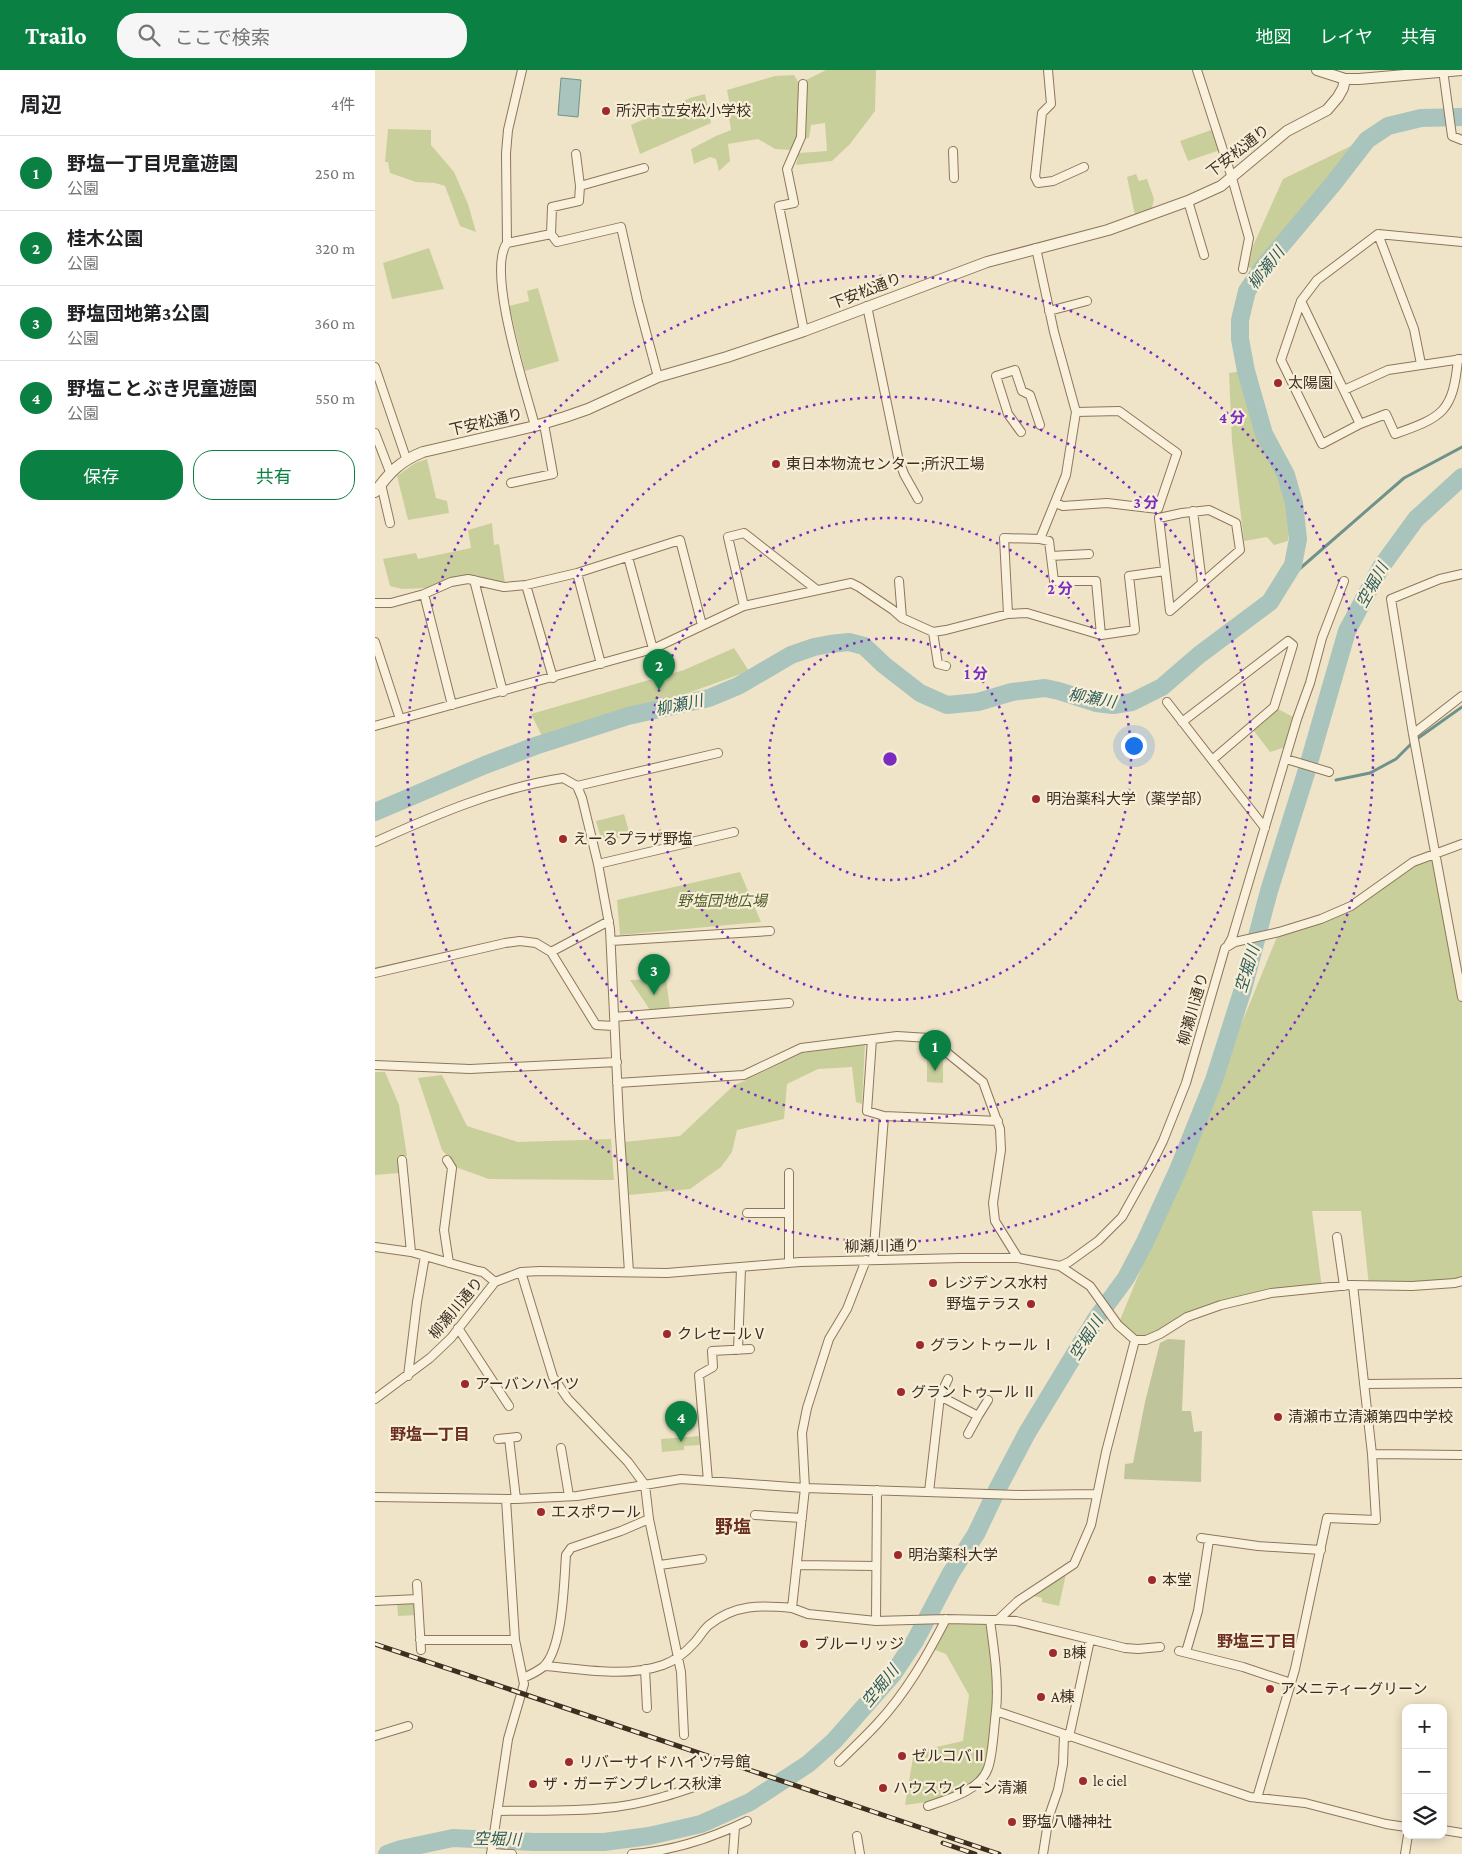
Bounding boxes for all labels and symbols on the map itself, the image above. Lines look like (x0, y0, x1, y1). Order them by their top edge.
place label: 所沢市立安松小学校 (616, 103, 751, 119)
marker: 所沢市立安松小学校 (600, 105, 612, 117)
street label: 下安松通り (1204, 122, 1272, 180)
water label: 柳瀬川 (1245, 242, 1289, 292)
street label: 下安松通り (828, 270, 904, 312)
place label: 太陽園 (1288, 375, 1333, 391)
marker: 太陽園 (1272, 377, 1284, 389)
street label: 下安松通り (448, 406, 524, 438)
text: 4 分 (1219, 410, 1245, 426)
place label: 東日本物流センター;所沢工場 (786, 456, 984, 473)
marker: 東日本物流センター;所沢工場 (770, 458, 782, 470)
text: 3 分 (1133, 495, 1159, 511)
water label: 空堀川 (1353, 558, 1392, 610)
text: 2 分 (1047, 581, 1073, 597)
pin: 2 (643, 649, 675, 690)
text: 1 分 (964, 666, 988, 682)
water label: 柳瀬川 (1067, 685, 1119, 711)
water label: 柳瀬川 (654, 691, 706, 718)
your location (1121, 733, 1147, 759)
centre of rings (881, 750, 899, 768)
place label: 明治薬科大学（薬学部） (1046, 791, 1211, 807)
marker: 明治薬科大学（薬学部） (1030, 793, 1042, 805)
place label: えーるプラザ野塩 (573, 830, 693, 847)
marker: えーるプラザ野塩 (557, 833, 569, 845)
park label: 野塩団地広場 (677, 893, 769, 909)
water label: 空堀川 (1232, 942, 1263, 994)
pin: 3 (638, 954, 670, 995)
street label: 柳瀬川通り (1175, 971, 1211, 1047)
pin: 1 (919, 1030, 951, 1071)
street label: 柳瀬川通り (844, 1237, 920, 1255)
street label: 柳瀬川通り (426, 1274, 486, 1342)
place label: レジデンス水村 (943, 1274, 1048, 1291)
marker: レジデンス水村 (927, 1277, 939, 1289)
place label: 野塩テラス (946, 1295, 1021, 1312)
marker: 野塩テラス (1025, 1298, 1037, 1310)
water label: 空堀川 (1066, 1311, 1107, 1363)
place label: クレセールⅤ (677, 1326, 767, 1342)
marker: クレセールⅤ (661, 1328, 673, 1340)
place label: グラン トゥール Ⅰ (930, 1337, 1056, 1353)
marker: グラン トゥール Ⅰ (914, 1339, 926, 1351)
place label: アーバンハイツ (475, 1376, 579, 1392)
marker: アーバンハイツ (459, 1378, 471, 1390)
place label: グラン トゥール Ⅱ (911, 1384, 1037, 1400)
marker: グラン トゥール Ⅱ (895, 1386, 907, 1398)
pin: 4 (665, 1401, 697, 1442)
place label: 清瀬市立清瀬第四中学校 (1288, 1409, 1453, 1425)
marker: 清瀬市立清瀬第四中学校 (1272, 1411, 1284, 1423)
district label: 野塩一丁目 (390, 1425, 470, 1443)
place label: エスポワール (551, 1504, 641, 1520)
marker: エスポワール (535, 1506, 547, 1518)
district label: 野塩 (715, 1517, 751, 1537)
place label: 明治薬科大学 (908, 1547, 998, 1563)
marker: 明治薬科大学 (892, 1549, 904, 1561)
place label: 本堂 (1162, 1572, 1192, 1588)
marker: 本堂 (1146, 1574, 1158, 1586)
district label: 野塩三丁目 (1217, 1632, 1297, 1650)
place label: ブルーリッジ (814, 1636, 904, 1652)
marker: ブルーリッジ (798, 1638, 810, 1650)
place label: B棟 (1063, 1644, 1086, 1661)
marker: B棟 (1047, 1647, 1059, 1659)
water label: 空堀川 (858, 1660, 903, 1710)
place label: アメニティーグリーン (1280, 1681, 1428, 1697)
marker: アメニティーグリーン (1264, 1683, 1276, 1695)
place label: A棟 (1051, 1688, 1075, 1705)
marker: A棟 (1035, 1691, 1047, 1703)
place label: ゼルコバⅡ (912, 1748, 987, 1764)
marker: ゼルコバⅡ (896, 1750, 908, 1762)
place label: リバーサイドハイツ7号館 (579, 1754, 750, 1770)
marker: リバーサイドハイツ7号館 (563, 1756, 575, 1768)
place label: le ciel (1093, 1773, 1127, 1789)
marker: le ciel (1077, 1775, 1089, 1787)
place label: ザ・ガーデンプレイス秋津 (543, 1776, 722, 1792)
marker: ザ・ガーデンプレイス秋津 (527, 1778, 539, 1790)
place label: ハウスウィーン清瀬 (893, 1780, 1027, 1796)
marker: ハウスウィーン清瀬 (877, 1782, 889, 1794)
place label: 野塩八幡神社 (1022, 1813, 1112, 1830)
marker: 野塩八幡神社 (1006, 1816, 1018, 1828)
water label: 空堀川 (473, 1830, 523, 1848)

